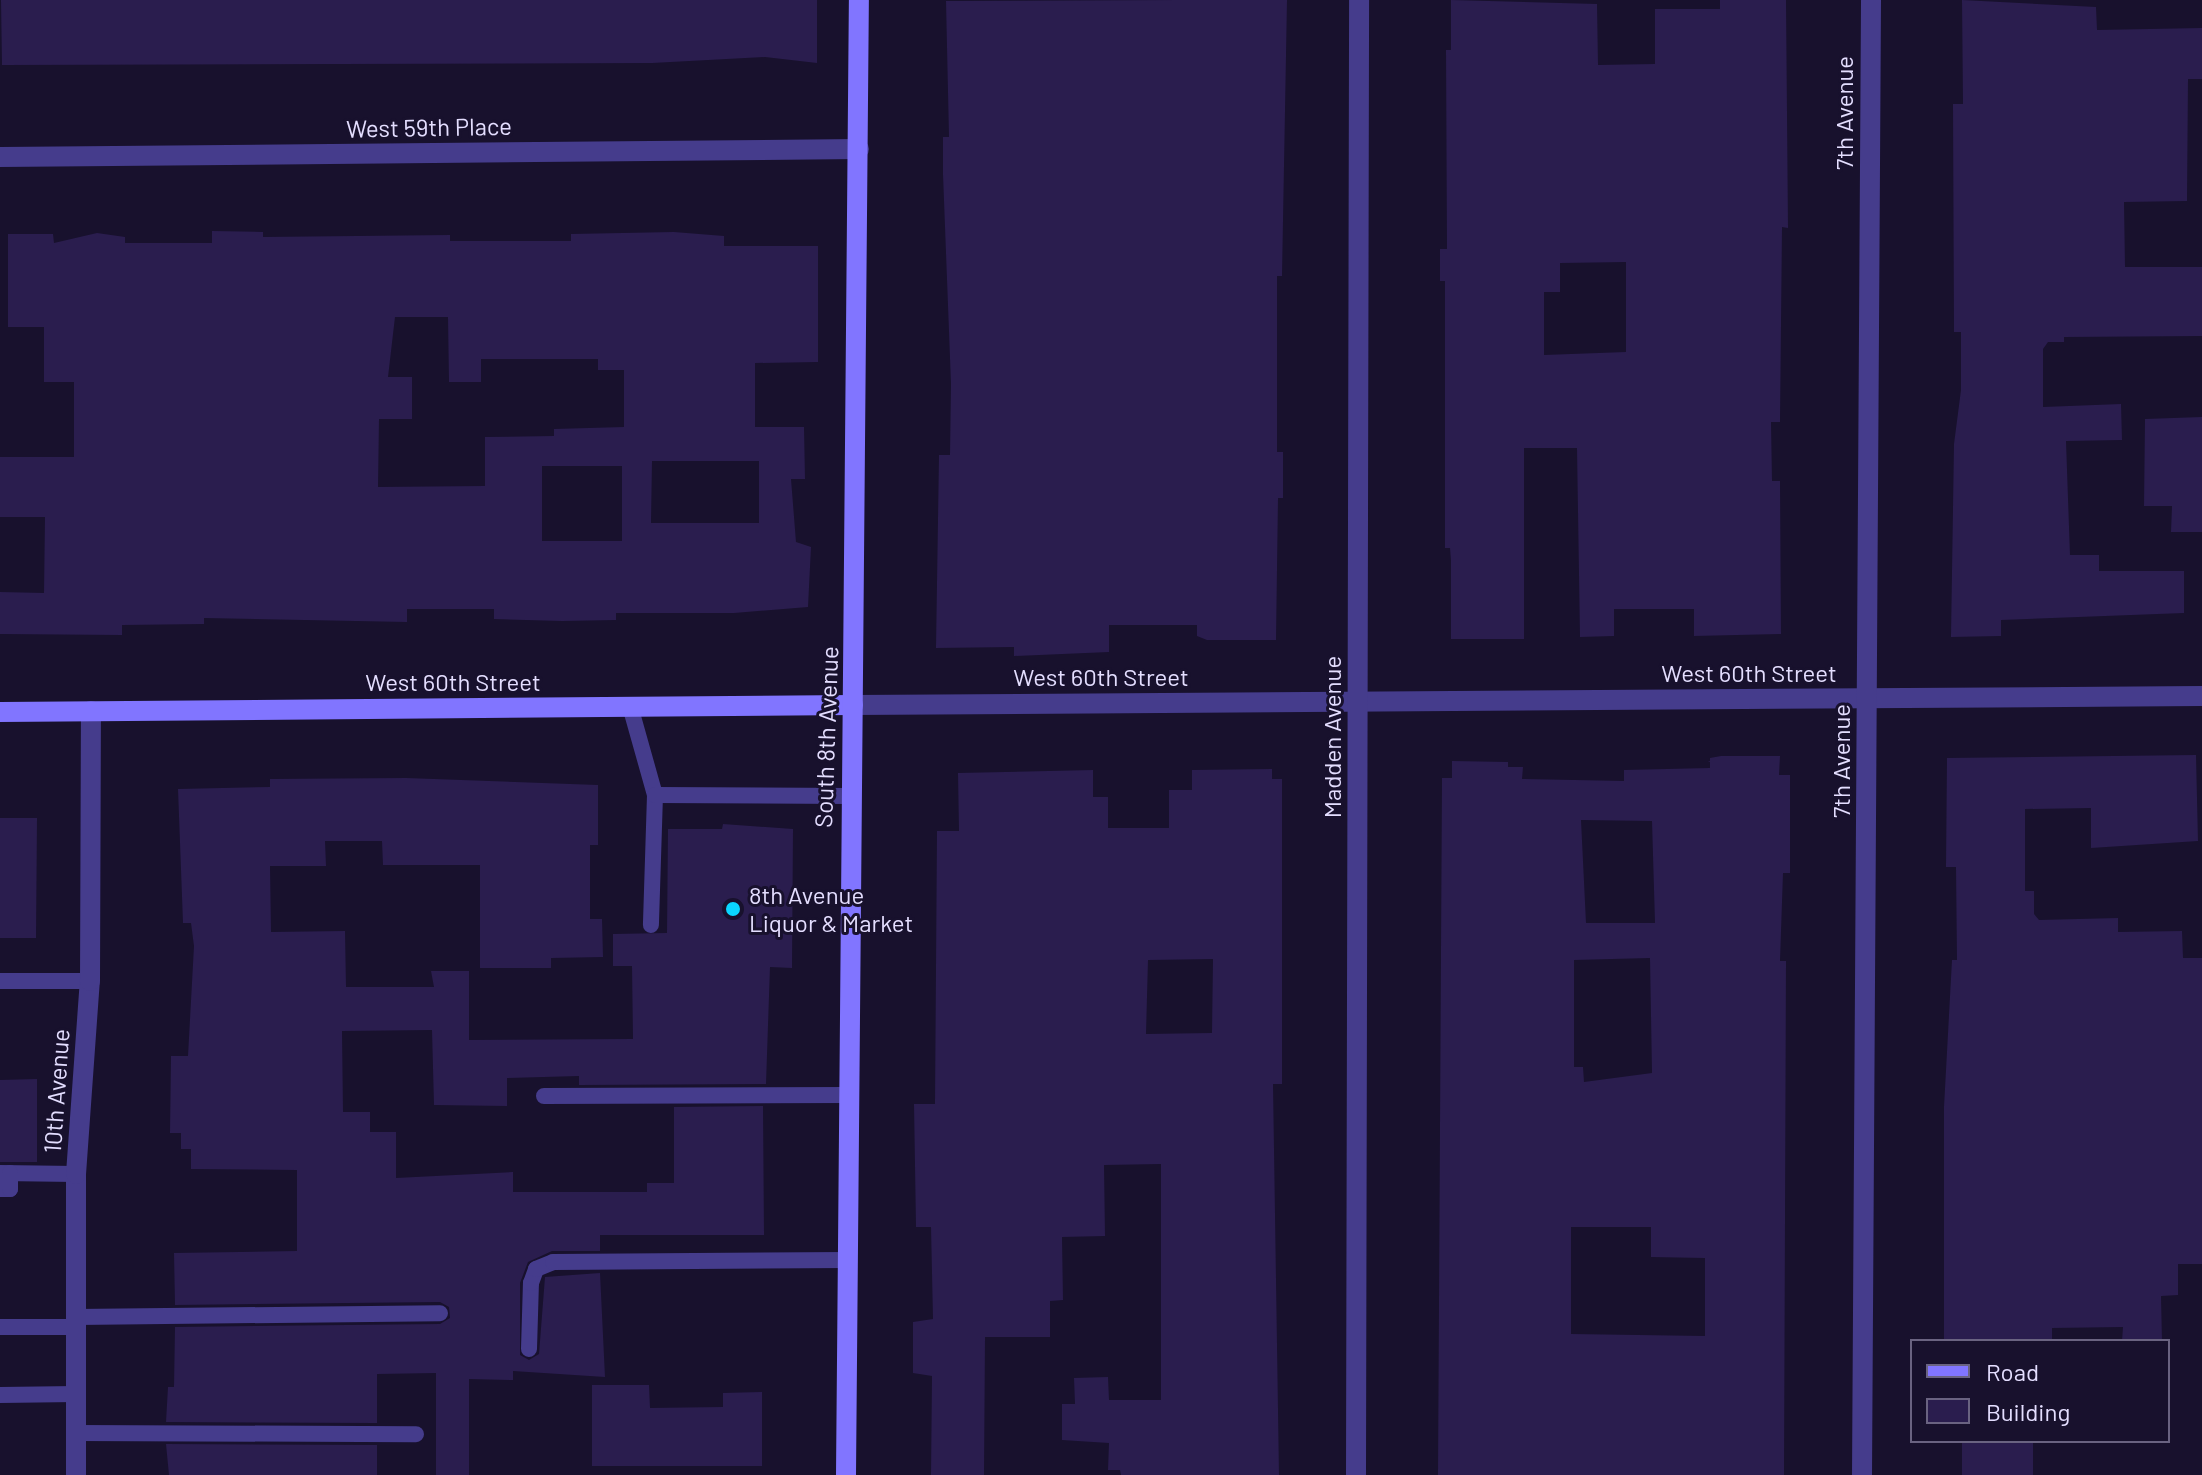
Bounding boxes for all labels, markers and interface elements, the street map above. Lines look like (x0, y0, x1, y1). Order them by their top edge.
street label: 7th Avenue (1830, 56, 1858, 170)
street label: West 59th Place (346, 111, 512, 143)
street label: South 8th Avenue (808, 646, 844, 828)
street label: Madden Avenue (1318, 656, 1346, 818)
street label: West 60th Street (1661, 659, 1837, 687)
street label: West 60th Street (1013, 663, 1189, 691)
street label: West 60th Street (365, 668, 541, 696)
street label: 7th Avenue (1827, 704, 1855, 818)
place label: 8th Avenue Liquor & Market (749, 881, 913, 937)
marker: 8th Avenue Liquor & Market (724, 900, 742, 918)
street label: 10th Avenue (37, 1028, 75, 1154)
legend (1910, 1339, 2170, 1443)
text: Road (1986, 1357, 2039, 1386)
text: Building (1986, 1397, 2070, 1426)

